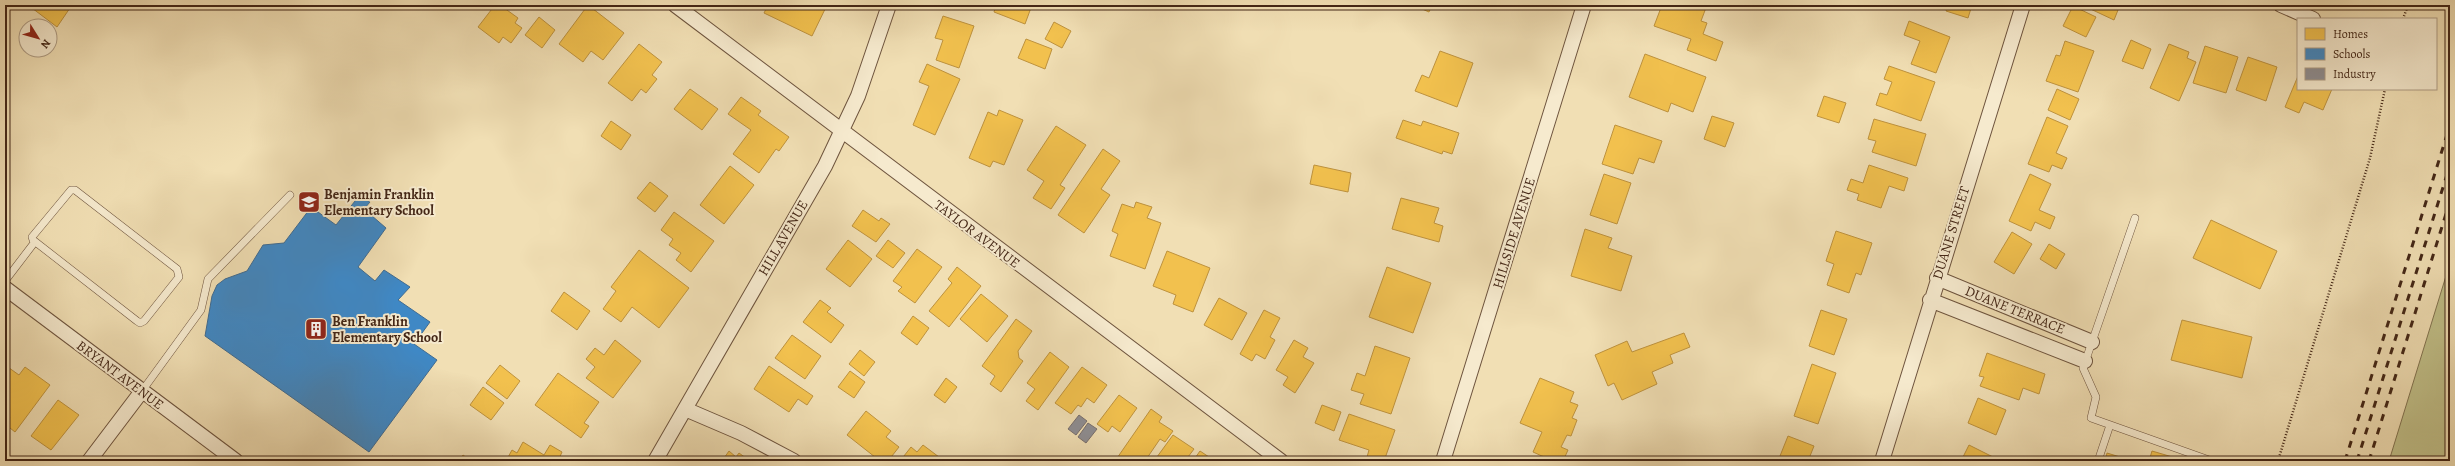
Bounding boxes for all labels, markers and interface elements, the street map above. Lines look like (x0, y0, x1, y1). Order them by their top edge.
north arrow (18, 18, 58, 58)
legend (2297, 18, 2437, 90)
text: Homes (2333, 26, 2368, 42)
text: N (37, 36, 54, 51)
text: Schools (2333, 46, 2370, 62)
text: Industry (2333, 66, 2376, 82)
street label: HILLSIDE AVENUE (1488, 175, 1540, 291)
street label: DUANE STREET (1928, 184, 1974, 282)
place label: Benjamin Franklin Elementary School (324, 185, 434, 220)
school or university icon: Benjamin Franklin Elementary School (296, 189, 322, 215)
street label: TAYLOR AVENUE (930, 195, 1024, 273)
street label: HILL AVENUE (754, 197, 812, 279)
street label: DUANE TERRACE (1962, 281, 2068, 339)
place label: Ben Franklin Elementary School (332, 312, 442, 347)
building icon: Ben Franklin Elementary School (303, 316, 329, 342)
street label: BRYANT AVENUE (73, 336, 167, 414)

